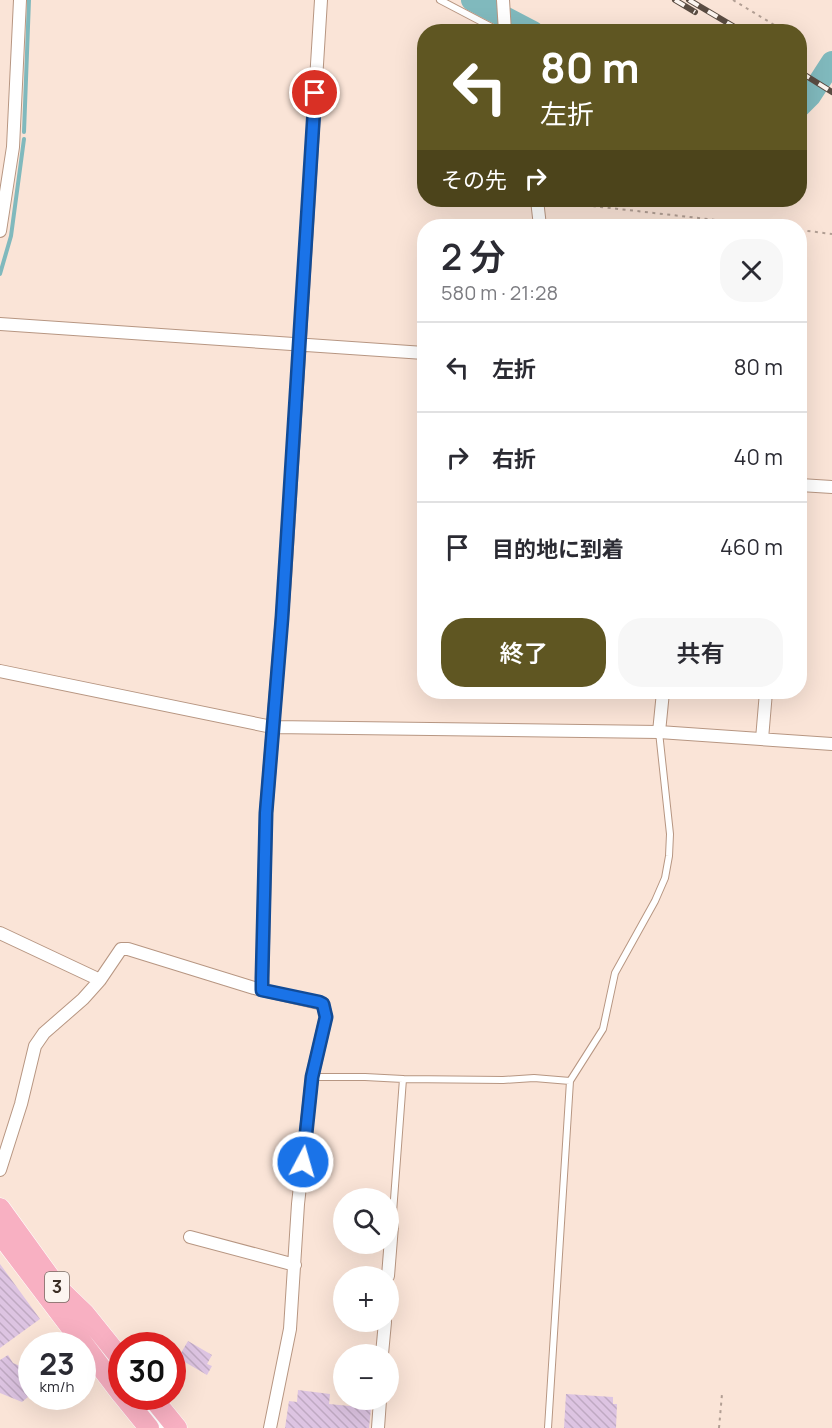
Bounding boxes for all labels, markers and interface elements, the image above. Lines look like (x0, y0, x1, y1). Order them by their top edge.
text: 80 m (540, 38, 640, 96)
icon: left (441, 48, 519, 126)
pin (289, 67, 340, 118)
icon: arrive (298, 76, 331, 109)
text: 左折 (540, 95, 594, 132)
icon: right (519, 162, 552, 195)
text: その先 (441, 165, 507, 195)
text: 2 分 (441, 232, 505, 281)
button: close (720, 239, 783, 302)
text: 580 m · 21:28 (441, 279, 558, 306)
icon: left (441, 351, 474, 384)
text: 80 m (734, 352, 783, 382)
text: 左折 (492, 354, 536, 384)
icon: right (441, 441, 474, 474)
text: 40 m (734, 442, 783, 472)
text: 右折 (492, 444, 536, 474)
icon: arrive (441, 531, 474, 564)
text: 460 m (720, 532, 783, 562)
text: 目的地に到着 (492, 534, 624, 564)
button: 終了 (441, 618, 606, 687)
button: 共有 (618, 618, 783, 687)
position arrow (271, 1130, 335, 1194)
map controls (333, 1188, 399, 1410)
button: search (333, 1188, 399, 1254)
button: + (333, 1266, 399, 1332)
road number: 3 (45, 1272, 69, 1302)
speed limit sign: 30 (108, 1332, 186, 1410)
text: 23 (39, 1343, 75, 1384)
button: − (333, 1344, 399, 1410)
text: km/h (40, 1376, 74, 1397)

